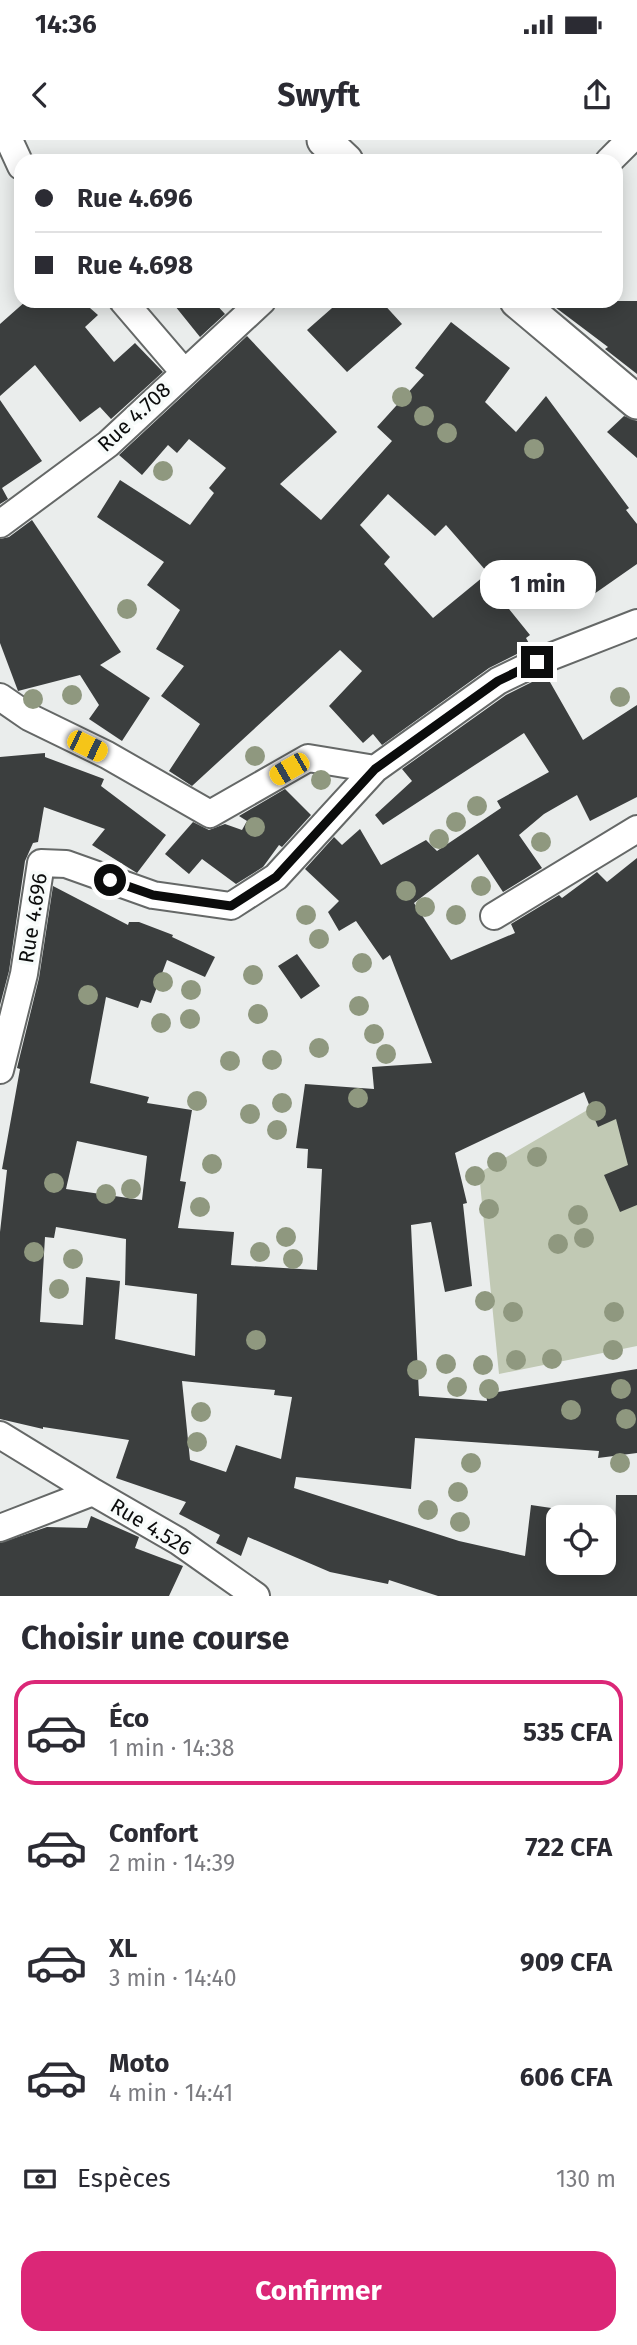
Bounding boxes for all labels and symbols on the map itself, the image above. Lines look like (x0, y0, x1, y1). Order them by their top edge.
street label: Rue 4.708 (92, 377, 176, 457)
callout: 1 min (479, 560, 595, 610)
route end (521, 646, 553, 678)
car (64, 727, 111, 765)
car (266, 749, 313, 789)
route start (94, 864, 126, 896)
street label: Rue 4.696 (13, 871, 53, 965)
street label: Rue 4.526 (106, 1493, 196, 1561)

